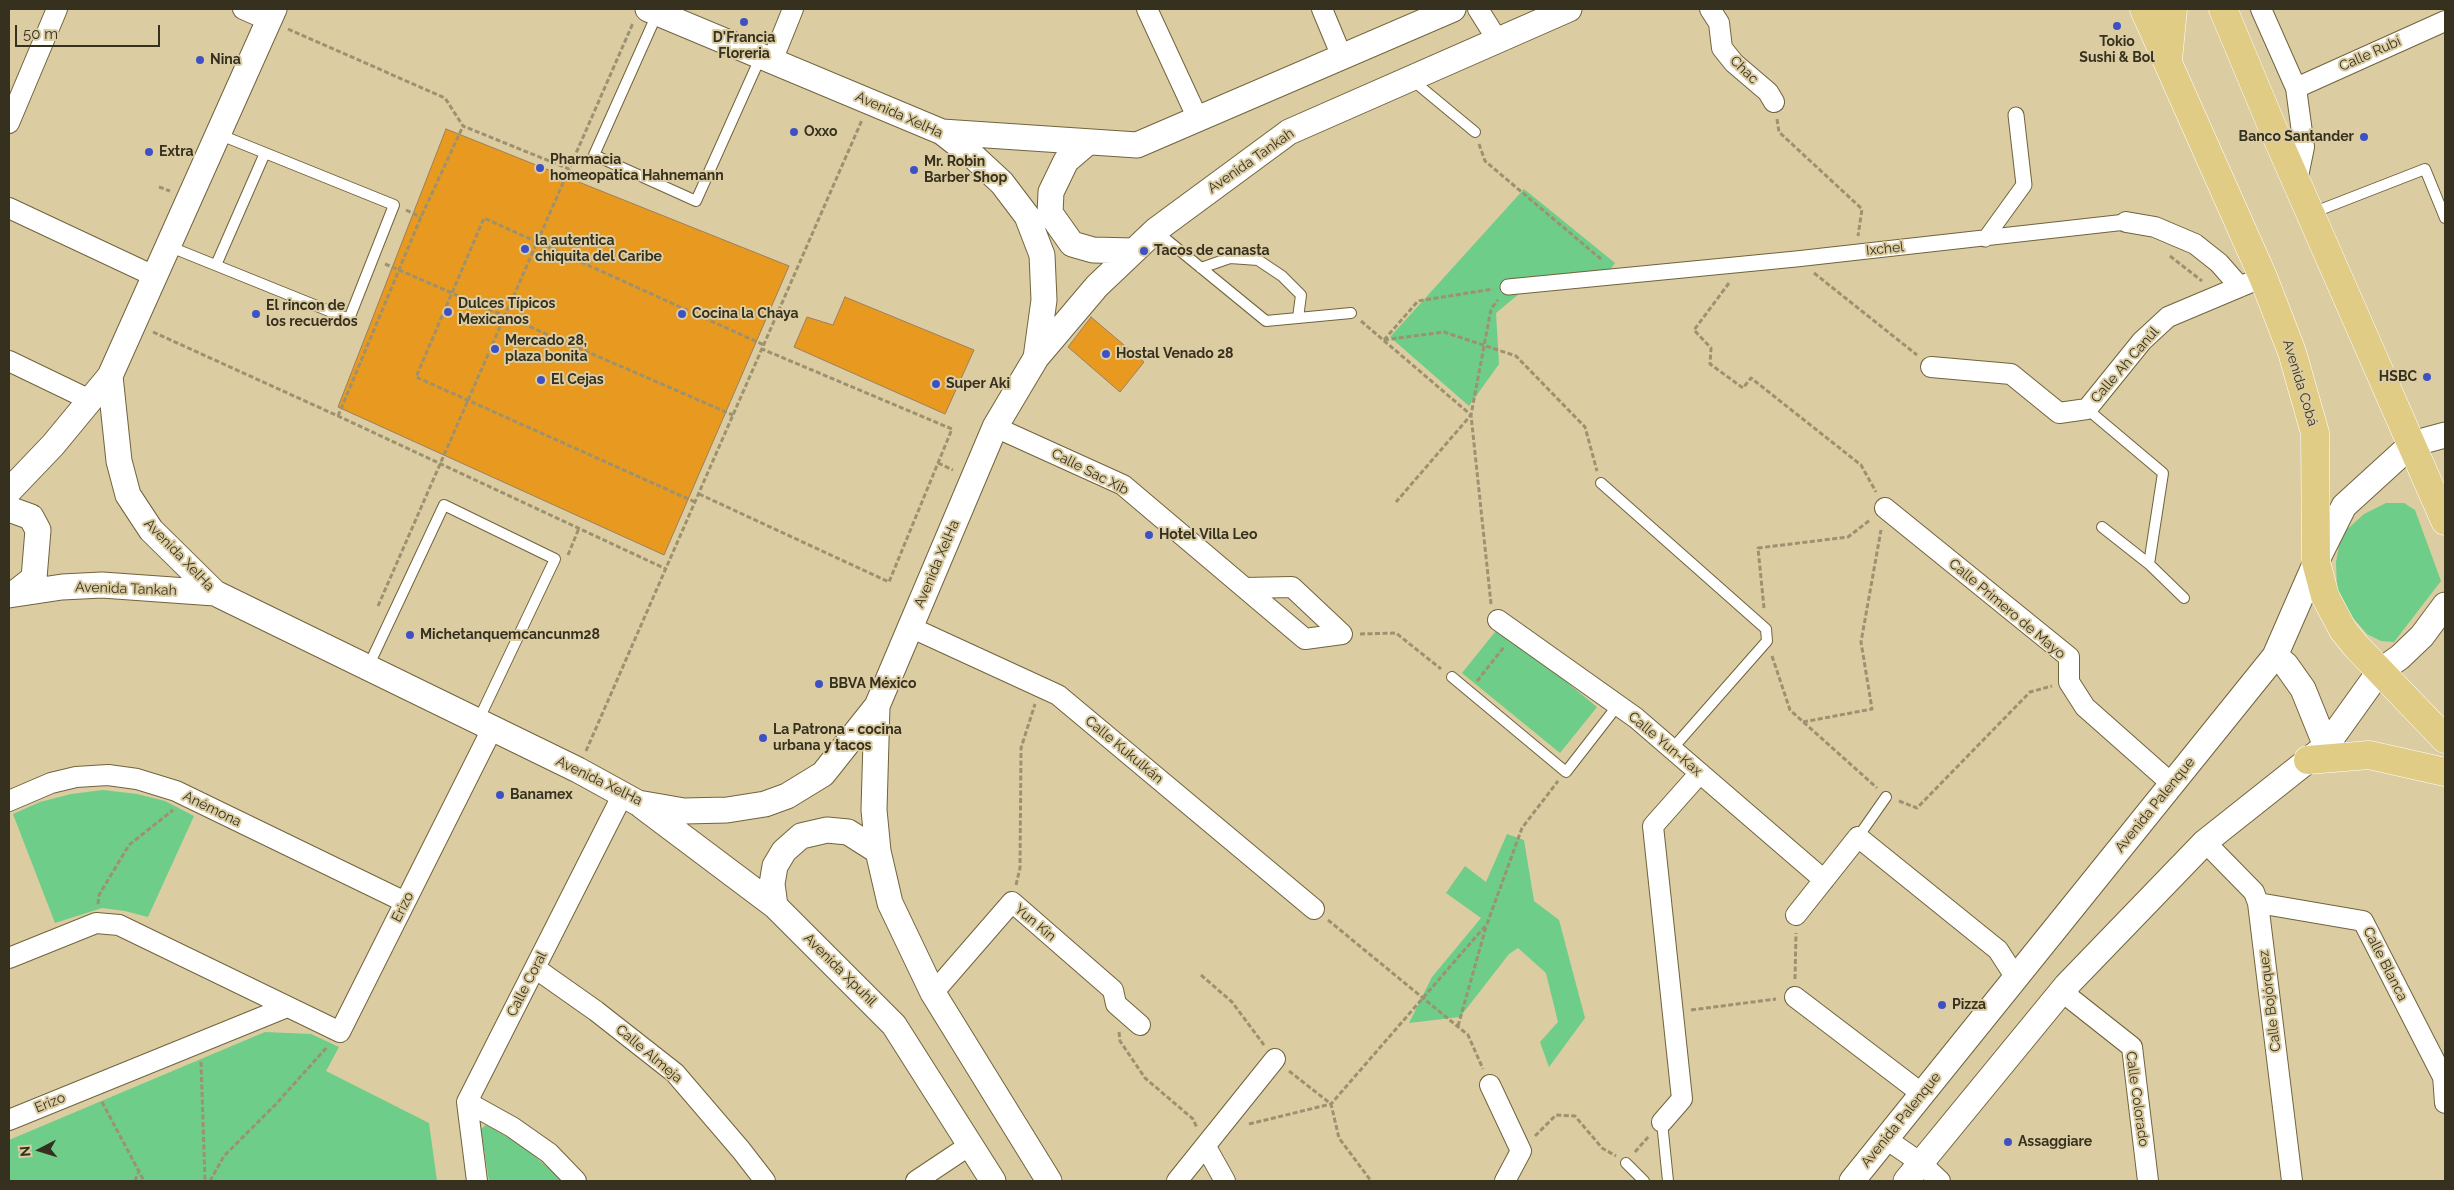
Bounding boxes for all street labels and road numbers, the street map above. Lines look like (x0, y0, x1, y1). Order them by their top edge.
street label: Calle Rubí (2337, 33, 2403, 75)
street label: Chac (1726, 52, 1762, 88)
street label: Avenida XelHa (853, 88, 945, 142)
street label: Avenida Tankah (1205, 125, 1297, 197)
street label: Ixchel (1865, 239, 1905, 259)
street label: Calle Ah Canúl (2087, 324, 2163, 406)
street label: Avenida Cobá (2279, 338, 2321, 428)
street label: Calle Sac Xib (1049, 445, 1131, 499)
street label: Avenida XelHa (140, 515, 218, 595)
street label: Avenida XelHa (911, 518, 963, 610)
street label: Calle Primero de Mayo (1945, 555, 2069, 663)
street label: Avenida Tankah (75, 579, 177, 599)
street label: Calle Yun-Kax (1625, 708, 1705, 780)
street label: Calle Kukulkán (1082, 713, 1166, 787)
street label: Avenida XelHa (553, 753, 645, 809)
street label: Avenida Palenque (2112, 754, 2198, 856)
street label: Anémona (180, 788, 244, 830)
street label: Erizo (388, 889, 418, 925)
street label: Yun Kin (1011, 901, 1059, 945)
street label: Calle Blanca (2359, 924, 2411, 1004)
street label: Avenida Xpuhil (800, 930, 880, 1010)
street label: Calle Coral (503, 949, 551, 1019)
street label: Calle Bojórquez (2255, 949, 2285, 1053)
street label: Calle Almeja (612, 1021, 686, 1087)
street label: Calle Colorado (2122, 1050, 2152, 1148)
street label: Avenida Palenque (1858, 1069, 1944, 1171)
street label: Erizo (32, 1089, 68, 1117)

